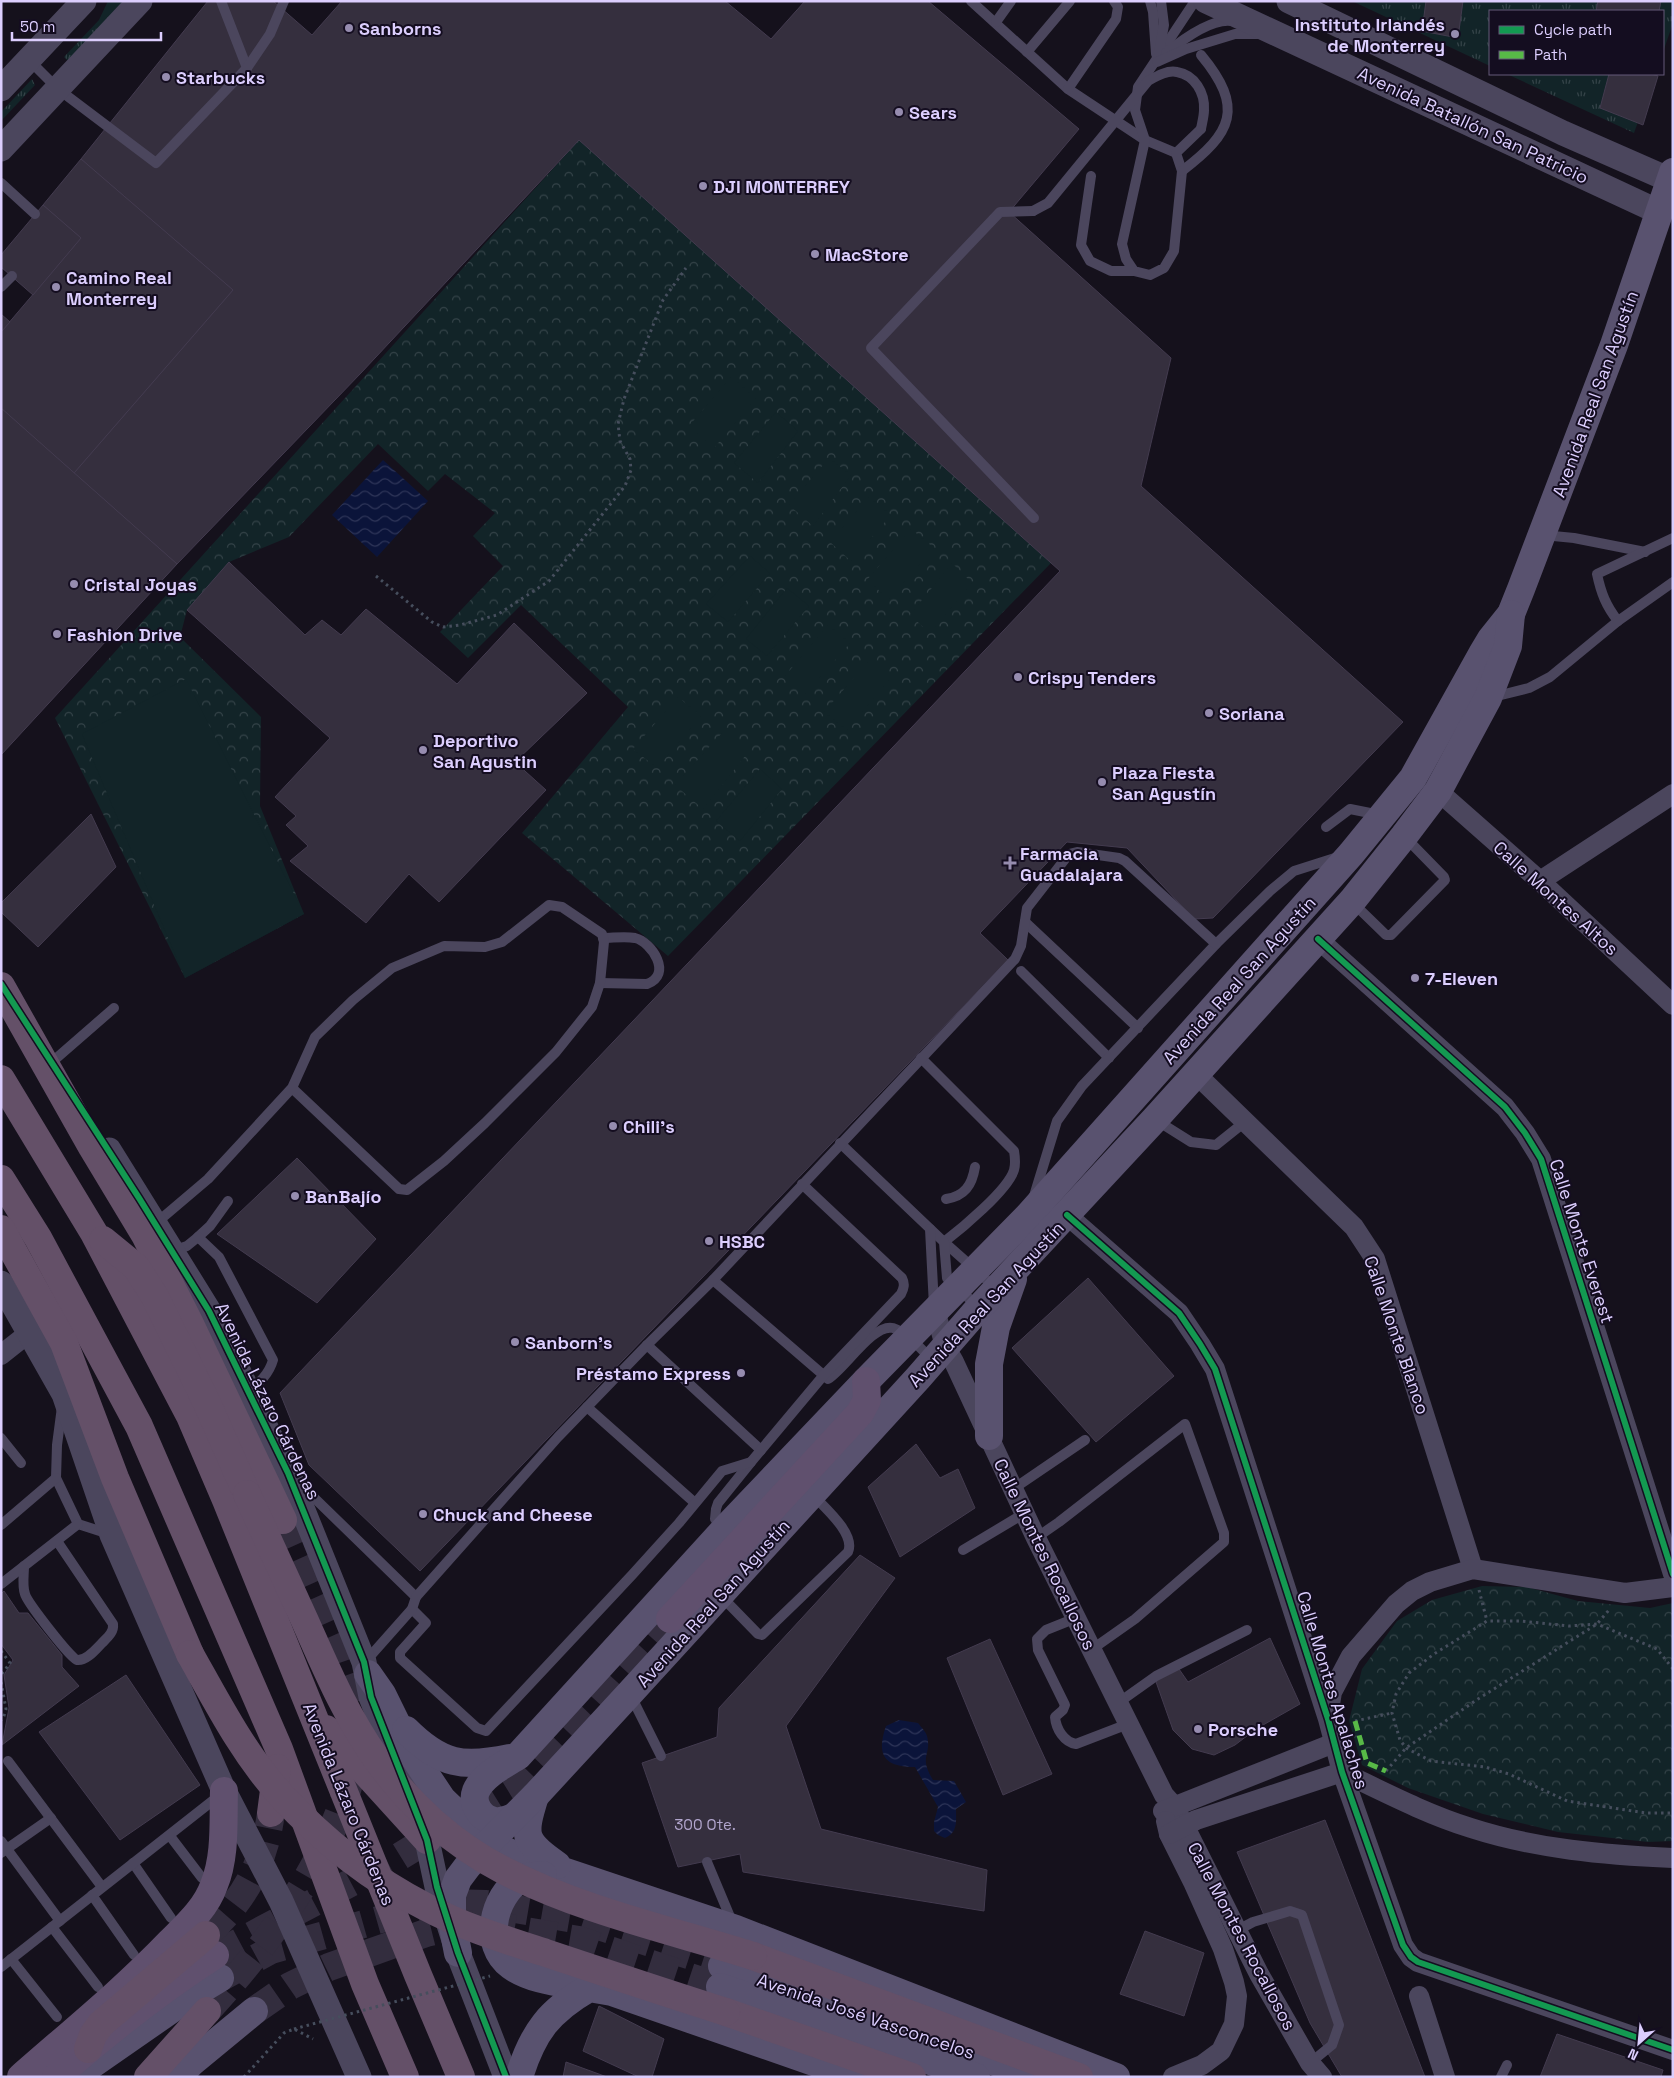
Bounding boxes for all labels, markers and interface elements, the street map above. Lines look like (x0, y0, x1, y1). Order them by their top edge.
scale bar (12, 10, 161, 42)
legend (1489, 10, 1664, 75)
place label: Instituto Irlandés de Monterrey (1295, 13, 1445, 57)
text: 50 m (20, 17, 55, 36)
place label: Sanborns (359, 17, 442, 40)
text: Cycle path (1534, 20, 1612, 39)
marker: Sanborns (343, 22, 355, 34)
marker: Instituto Irlandés de Monterrey (1449, 28, 1461, 40)
text: Path (1534, 45, 1567, 64)
street label: Avenida Batallón San Patricio (1354, 61, 1592, 189)
place label: Starbucks (176, 66, 265, 89)
marker: Starbucks (160, 71, 172, 83)
place label: Sears (909, 101, 957, 124)
marker: Sears (893, 106, 905, 118)
place label: DJI MONTERREY (713, 175, 851, 198)
marker: DJI MONTERREY (697, 180, 709, 192)
place label: MacStore (825, 243, 909, 266)
marker: MacStore (809, 248, 821, 260)
place label: Camino Real Monterrey (66, 266, 172, 310)
marker: Camino Real Monterrey (50, 281, 62, 293)
street label: Avenida Real San Agustín (1547, 288, 1643, 500)
place label: Cristal Joyas (84, 573, 197, 596)
marker: Cristal Joyas (68, 578, 80, 590)
place label: Fashion Drive (67, 623, 183, 646)
marker: Fashion Drive (51, 628, 63, 640)
place label: Crispy Tenders (1028, 666, 1156, 689)
marker: Crispy Tenders (1012, 671, 1024, 683)
place label: Soriana (1219, 702, 1285, 725)
marker: Soriana (1203, 707, 1215, 719)
place label: Deportivo San Agustin (433, 729, 537, 773)
marker: Deportivo San Agustin (417, 744, 429, 756)
place label: Plaza Fiesta San Agustín (1112, 761, 1216, 805)
marker: Plaza Fiesta San Agustín (1096, 776, 1108, 788)
street label: Calle Montes Altos (1489, 836, 1623, 960)
place label: Farmacia Guadalajara (1020, 842, 1123, 886)
marker: Farmacia Guadalajara (1004, 857, 1016, 869)
street label: Avenida Real San Agustín (1157, 891, 1321, 1069)
place label: 7-Eleven (1425, 967, 1498, 990)
marker: 7-Eleven (1409, 972, 1421, 984)
place label: Chili's (623, 1115, 675, 1138)
marker: Chili's (607, 1120, 619, 1132)
street label: Calle Monte Everest (1545, 1156, 1619, 1326)
place label: BanBajío (305, 1185, 381, 1208)
marker: BanBajío (289, 1190, 301, 1202)
street label: Avenida Real San Agustín (903, 1216, 1069, 1392)
place label: HSBC (719, 1230, 765, 1253)
marker: HSBC (703, 1235, 715, 1247)
street label: Calle Monte Blanco (1359, 1253, 1435, 1417)
street label: Avenida Lázaro Cárdenas (210, 1299, 326, 1503)
place label: Sanborn's (525, 1331, 612, 1354)
marker: Sanborn's (509, 1336, 521, 1348)
place label: Préstamo Express (576, 1362, 731, 1385)
marker: Préstamo Express (735, 1367, 747, 1379)
street label: Calle Montes Rocallosos (989, 1455, 1101, 1653)
place label: Chuck and Cheese (433, 1503, 593, 1526)
marker: Chuck and Cheese (417, 1508, 429, 1520)
street label: Avenida Real San Agustín (631, 1514, 795, 1692)
street label: Calle Montes Apalaches (1292, 1588, 1374, 1792)
street label: Avenida Lázaro Cárdenas (298, 1699, 400, 1909)
place label: Porsche (1208, 1718, 1278, 1741)
marker: Porsche (1192, 1723, 1204, 1735)
house number: 300 Ote. (674, 1815, 736, 1834)
street label: Calle Montes Rocallosos (1183, 1838, 1301, 2034)
street label: Avenida José Vasconcelos (754, 1968, 978, 2064)
north arrow (1614, 2018, 1664, 2068)
text: N (1625, 2044, 1641, 2065)

